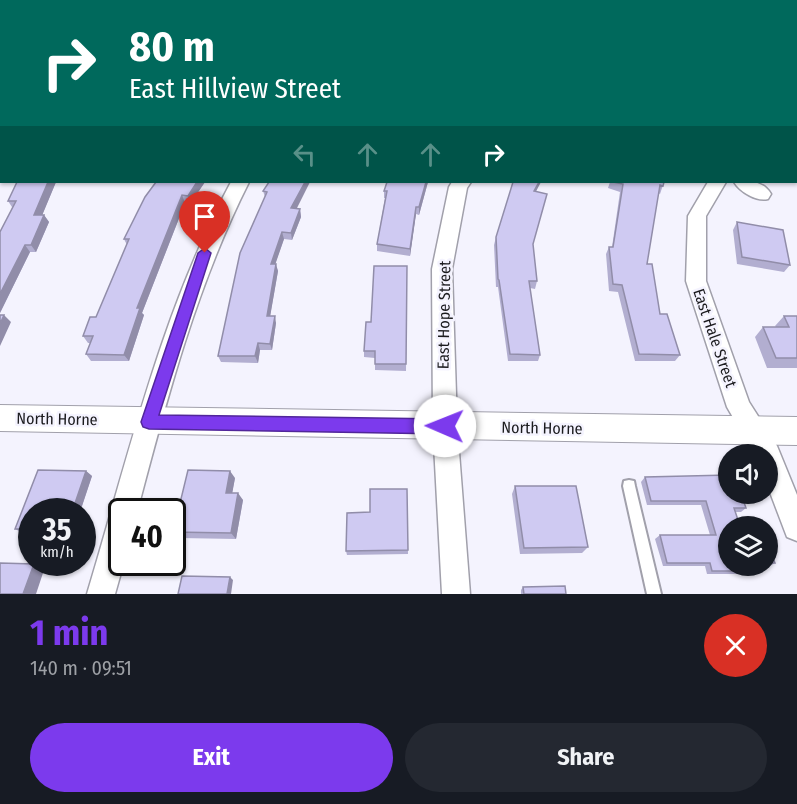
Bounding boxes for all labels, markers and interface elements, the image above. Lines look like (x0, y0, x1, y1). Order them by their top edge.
text: 80 m (129, 22, 215, 72)
icon: right (30, 24, 108, 102)
text: East Hillview Street (129, 73, 341, 105)
icon: left (288, 138, 321, 171)
icon: ahead (351, 138, 384, 171)
icon: ahead (414, 138, 447, 171)
icon: right (477, 138, 510, 171)
pin (179, 191, 230, 253)
icon: arrive (188, 200, 221, 233)
street label: East Hope Street (434, 260, 454, 369)
street label: East Hale Street (689, 286, 741, 391)
position arrow (413, 394, 477, 458)
street label: North Horne (16, 409, 98, 429)
street label: North Horne (501, 418, 583, 438)
map controls (718, 444, 778, 576)
button: sound (718, 444, 778, 504)
speed limit sign: 40 (108, 498, 186, 576)
text: 35 (43, 512, 71, 548)
button: layers (718, 516, 778, 576)
text: km/h (40, 543, 74, 561)
text: 1 min (30, 611, 108, 655)
button: close (704, 614, 767, 677)
text: 140 m · 09:51 (30, 656, 132, 680)
button: Exit (30, 723, 393, 792)
button: Share (405, 723, 767, 792)

